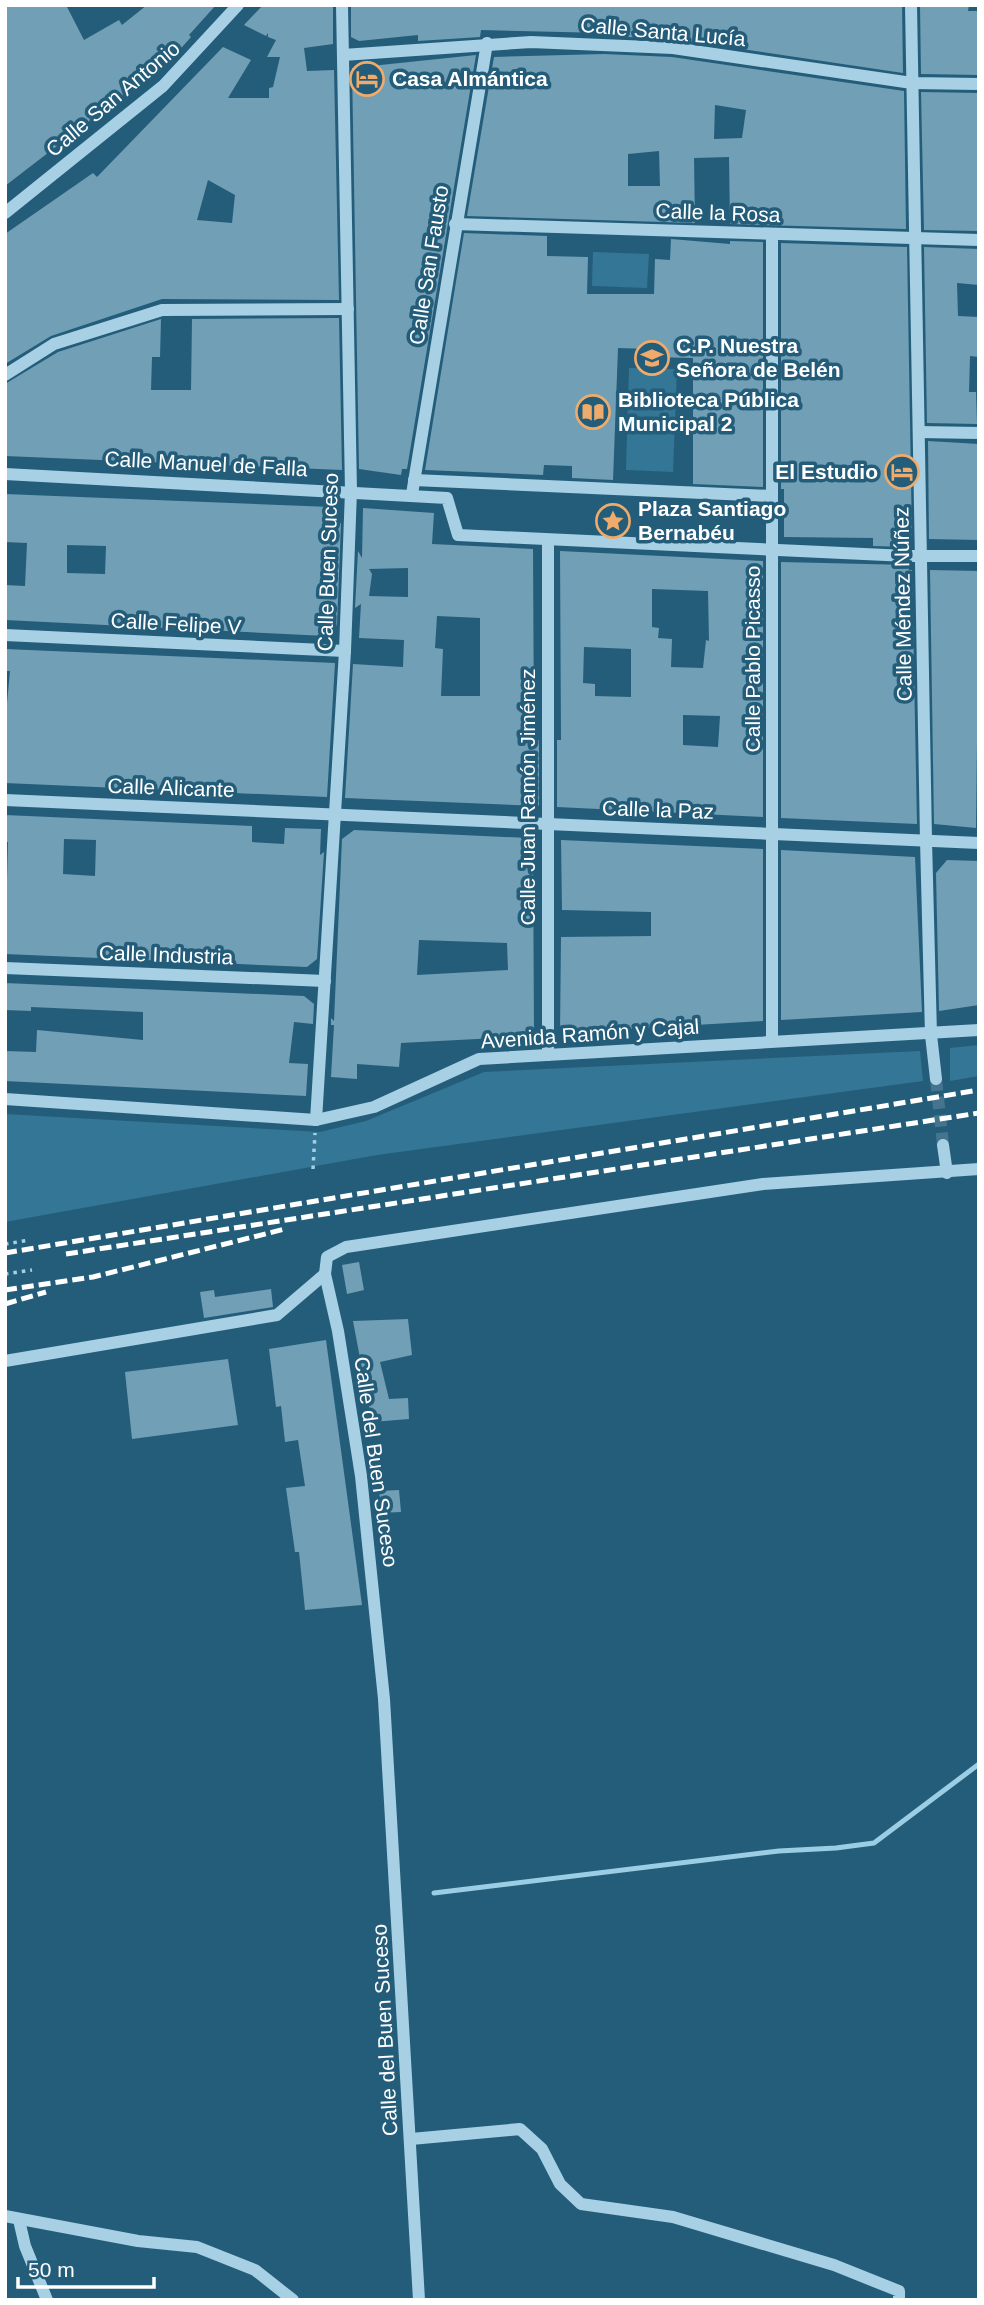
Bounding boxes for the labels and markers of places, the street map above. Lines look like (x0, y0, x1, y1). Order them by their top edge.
hotel icon: Casa Almántica (348, 60, 386, 98)
place label: Casa Almántica (392, 67, 548, 90)
place label: C.P. Nuestra Señora de Belén (676, 334, 841, 381)
school or university icon: C.P. Nuestra Señora de Belén (633, 339, 671, 377)
place label: Biblioteca Pública Municipal 2 (618, 388, 799, 435)
library icon: Biblioteca Pública Municipal 2 (574, 393, 612, 431)
hotel icon: El Estudio (883, 453, 921, 491)
place label: El Estudio (775, 460, 878, 483)
place label: Plaza Santiago Bernabéu (638, 497, 786, 544)
place icon: Plaza Santiago Bernabéu (594, 502, 632, 540)

